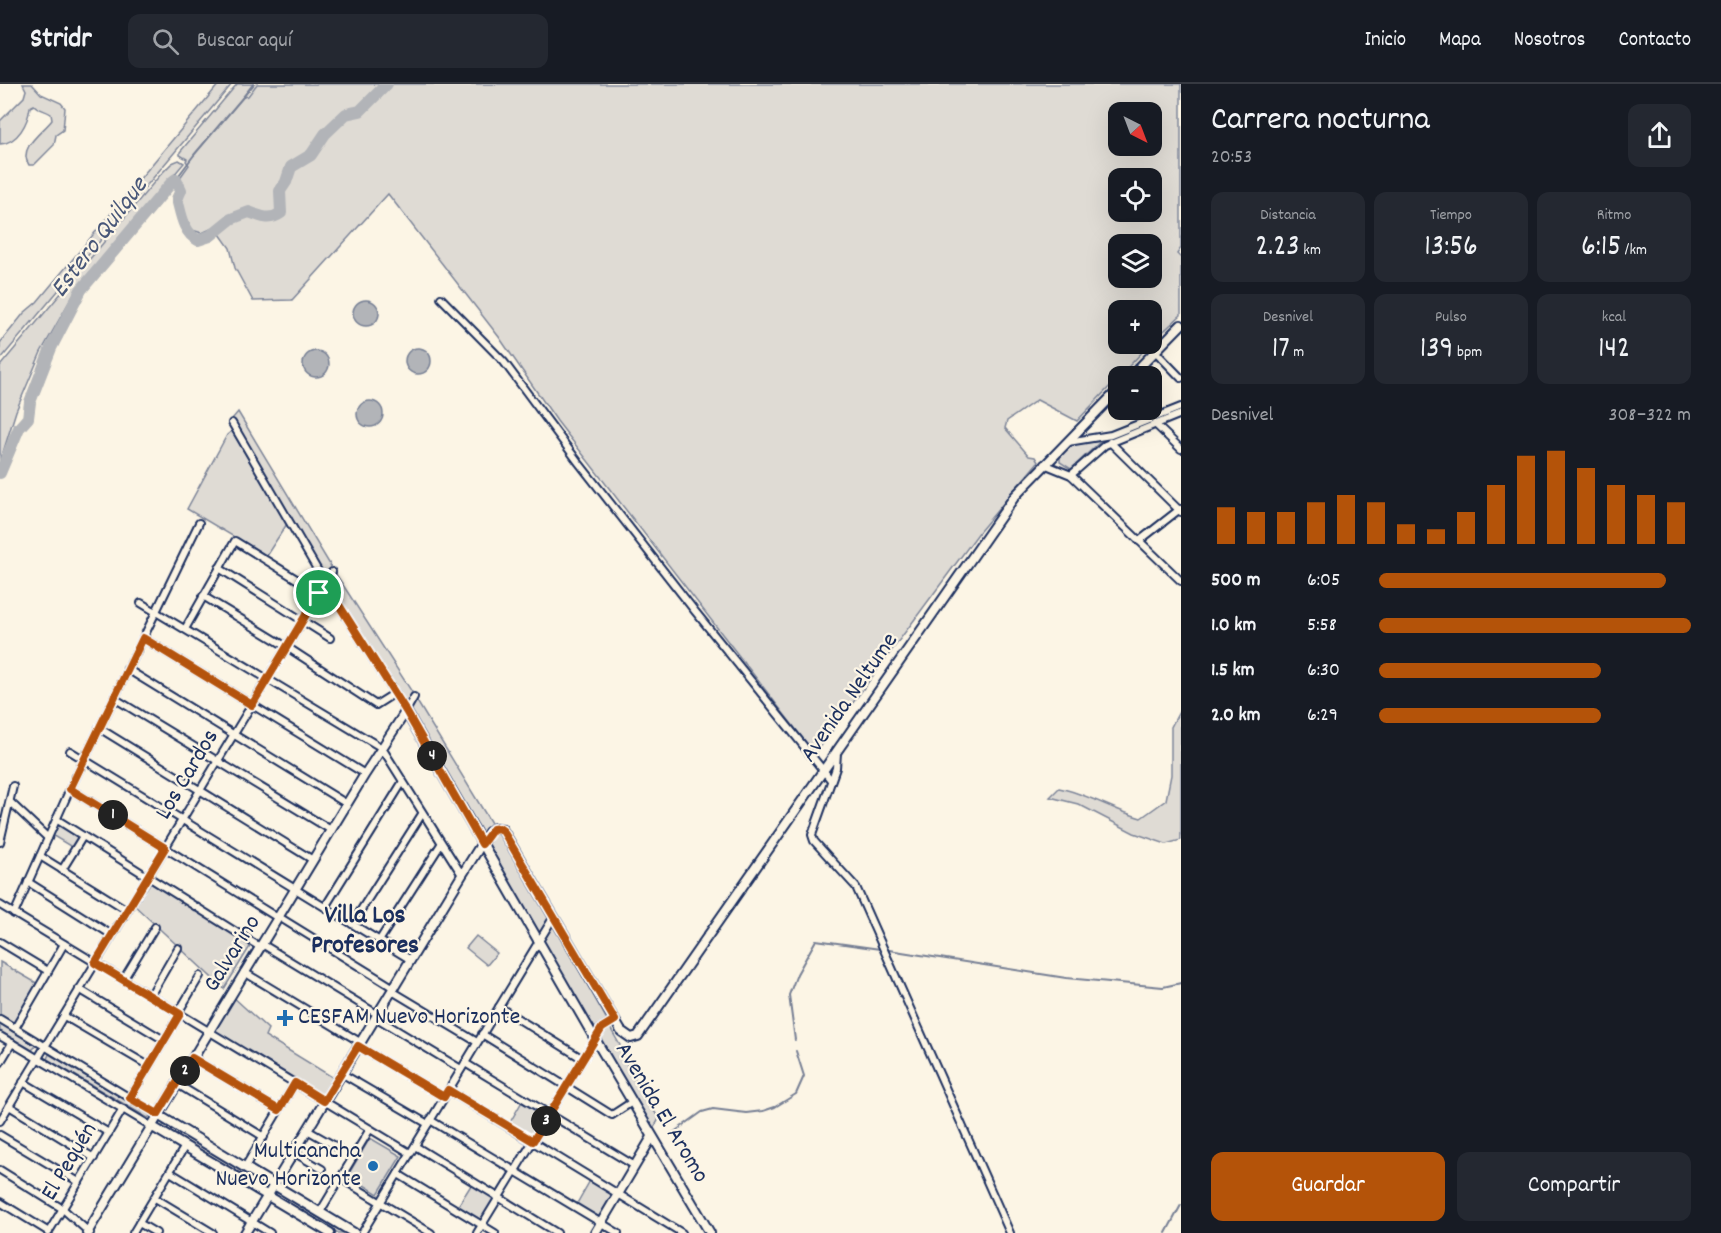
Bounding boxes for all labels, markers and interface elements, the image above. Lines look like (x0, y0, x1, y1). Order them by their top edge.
search box (128, 14, 548, 68)
text: Stridr (30, 21, 92, 61)
icon: search (149, 25, 182, 58)
text: Buscar aquí (197, 26, 292, 57)
text: Inicio (1364, 26, 1406, 56)
text: Mapa (1439, 26, 1481, 56)
text: Nosotros (1514, 26, 1585, 56)
text: Contacto (1618, 26, 1691, 56)
text: Carrera nocturna (1211, 98, 1430, 145)
north arrow (1108, 102, 1162, 156)
map controls (1108, 102, 1162, 420)
button: share (1628, 104, 1691, 167)
text: 20:53 (1211, 144, 1252, 172)
button: locate (1108, 168, 1162, 222)
water label: Estero Quilque (42, 169, 159, 306)
text: Distancia (1260, 204, 1316, 227)
text: Tiempo (1430, 204, 1472, 227)
text: Ritmo (1597, 204, 1631, 227)
text: 2.23 (1255, 227, 1300, 270)
text: 13:56 (1424, 227, 1478, 270)
text: 6:15 (1581, 227, 1621, 270)
button: layers (1108, 234, 1162, 288)
text: km (1300, 239, 1321, 262)
text: /km (1621, 239, 1647, 262)
button: + (1108, 300, 1162, 354)
text: Desnivel (1263, 306, 1313, 329)
text: Pulso (1435, 306, 1467, 329)
text: kcal (1602, 306, 1626, 329)
text: 17 (1272, 329, 1290, 372)
text: 139 (1420, 329, 1453, 372)
text: 142 (1598, 329, 1630, 372)
text: m (1290, 341, 1304, 364)
text: bpm (1453, 341, 1482, 364)
button: − (1108, 366, 1162, 420)
text: Desnivel (1211, 402, 1273, 430)
text: 308–322 m (1609, 402, 1691, 430)
pin (293, 567, 344, 618)
text: 500 m (1211, 567, 1260, 595)
text: 6:05 (1307, 567, 1340, 595)
icon: arrive (302, 576, 335, 609)
text: 1.0 km (1211, 612, 1256, 640)
text: 5:58 (1307, 612, 1337, 640)
street label: Avenida Neltume (793, 626, 907, 770)
text: 1.5 km (1211, 657, 1254, 685)
text: 6:30 (1307, 657, 1340, 685)
text: 2.0 km (1211, 702, 1260, 730)
text: 6:29 (1307, 702, 1338, 730)
street label: Los Cardos (148, 723, 228, 827)
pin: 4 (417, 741, 447, 771)
text: 4 (429, 744, 435, 767)
pin: 1 (98, 800, 128, 830)
text: 1 (111, 803, 115, 826)
district label: Villa Los Profesores (311, 898, 419, 965)
street label: Galvarino (196, 909, 270, 999)
place label: CESFAM Nuevo Horizonte (298, 1001, 520, 1035)
marker: CESFAM Nuevo Horizonte (276, 1009, 294, 1027)
street label: Avenida El Aromo (605, 1036, 717, 1190)
pin: 2 (170, 1056, 200, 1086)
text: 2 (182, 1059, 189, 1082)
pin: 3 (531, 1106, 561, 1136)
text: 3 (542, 1109, 550, 1132)
street label: El Pequén (33, 1116, 107, 1208)
place label: Multicancha Nuevo Horizonte (215, 1135, 362, 1197)
button: Guardar (1211, 1152, 1445, 1221)
button: Compartir (1457, 1152, 1691, 1221)
marker: Multicancha Nuevo Horizonte (366, 1159, 380, 1173)

